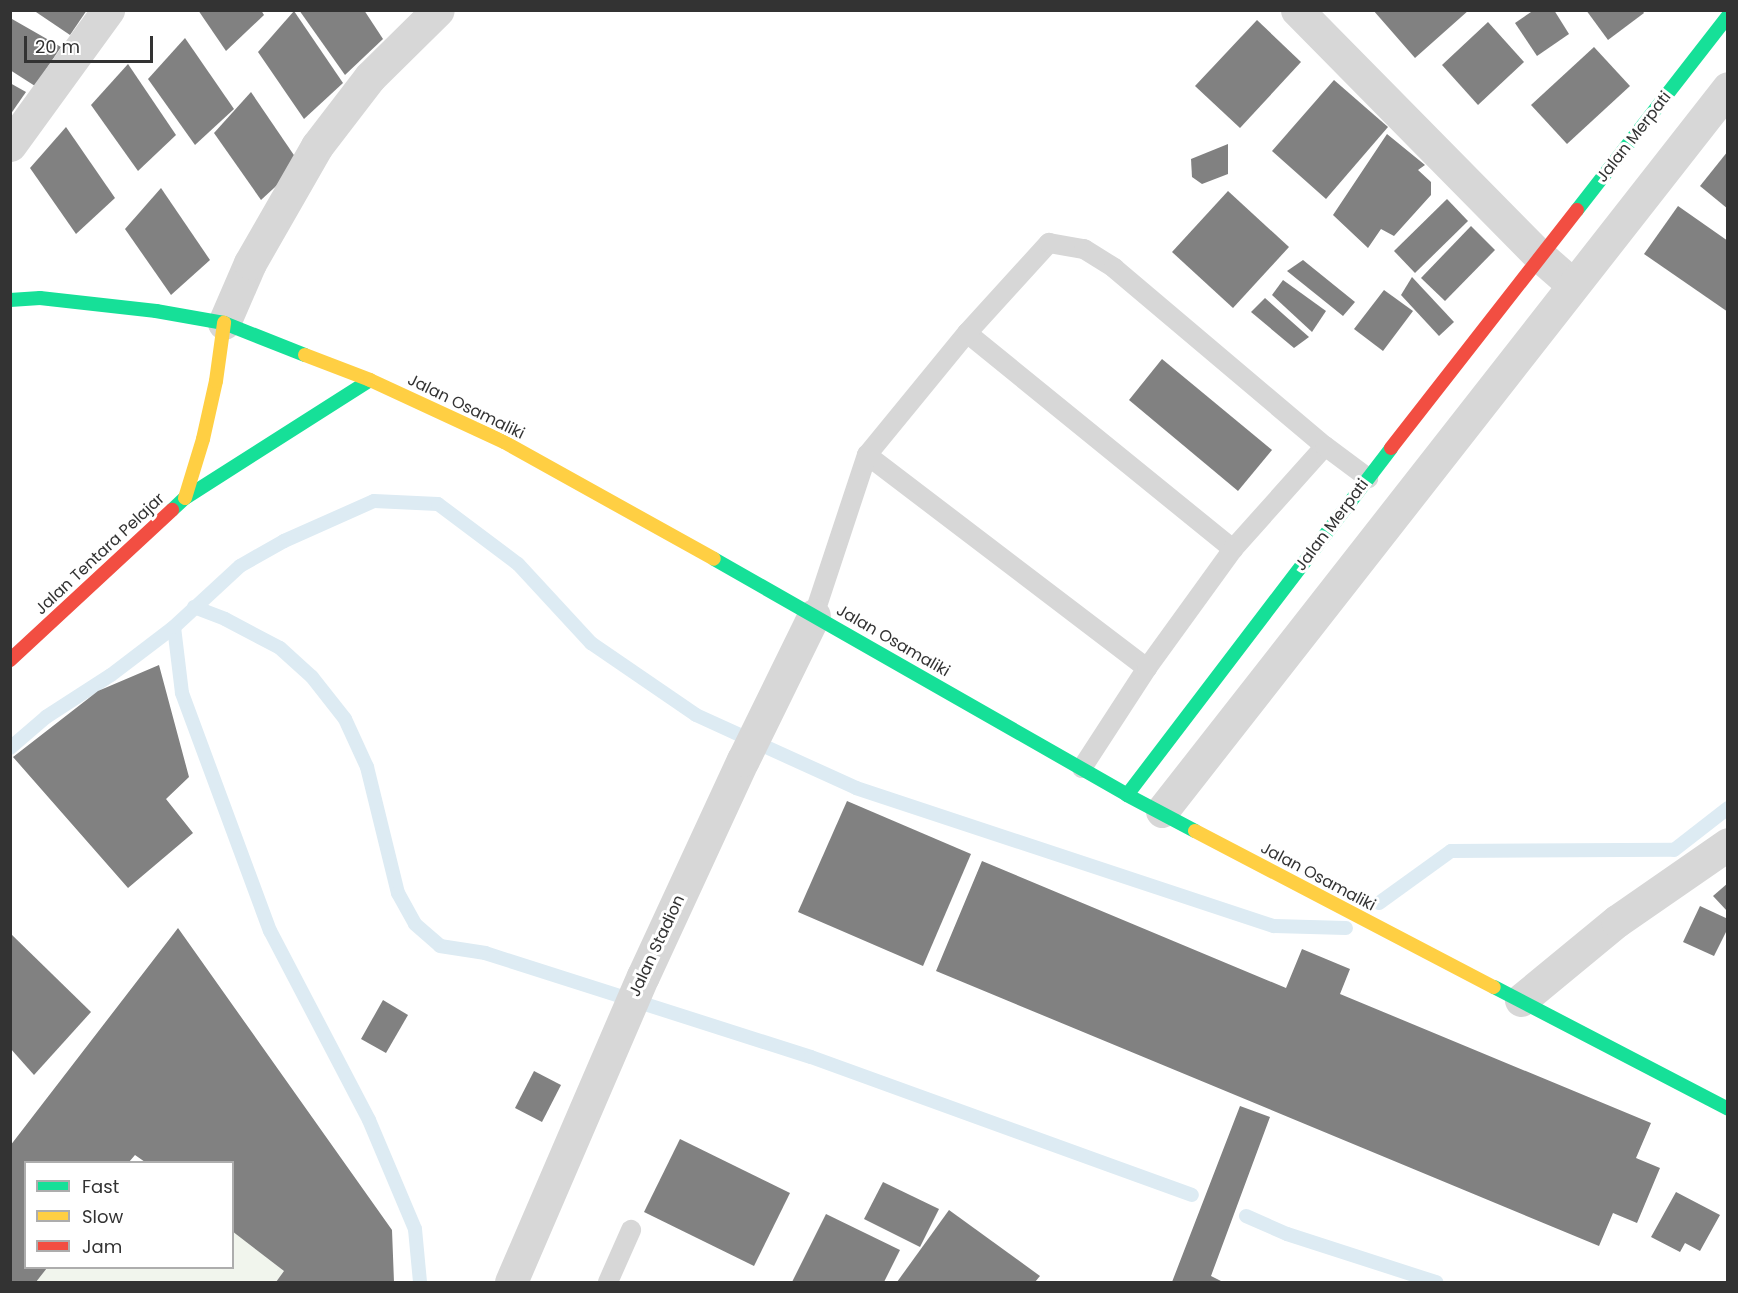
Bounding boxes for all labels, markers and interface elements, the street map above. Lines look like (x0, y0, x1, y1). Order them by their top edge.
scale bar (27, 24, 156, 62)
text: 20 m (35, 34, 80, 59)
street label: Jalan Merpati (1593, 88, 1675, 186)
street label: Jalan Osamaliki (404, 370, 528, 444)
street label: Jalan Merpati (1291, 475, 1373, 575)
street label: Jalan Tentara Pelajar (31, 489, 169, 619)
street label: Jalan Osamaliki (833, 601, 953, 681)
street label: Jalan Osamaliki (1257, 839, 1379, 915)
street label: Jalan Stadion (625, 892, 689, 1000)
legend (24, 1161, 234, 1269)
text: Fast (82, 1174, 119, 1199)
text: Slow (82, 1204, 123, 1229)
text: Jam (82, 1234, 122, 1259)

